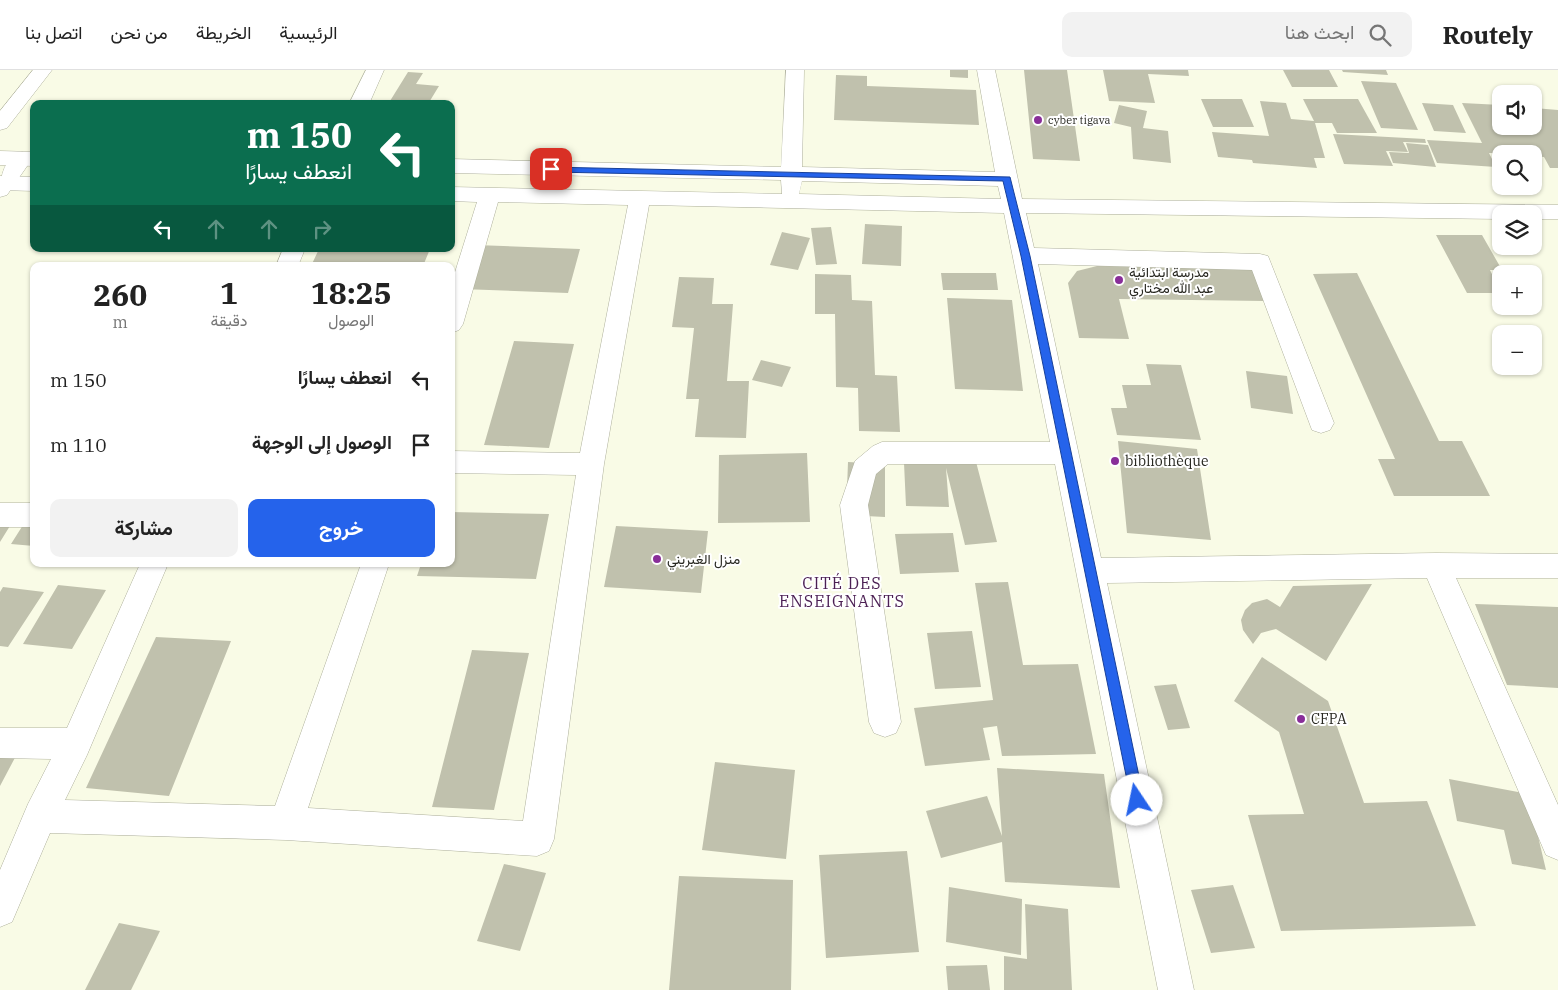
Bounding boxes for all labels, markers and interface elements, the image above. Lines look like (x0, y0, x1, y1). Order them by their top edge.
search box (1062, 12, 1412, 57)
text: Routely (1442, 19, 1533, 51)
text: ابحث هنا (1285, 20, 1354, 44)
text: اتصل بنا (25, 21, 83, 44)
text: من نحن (111, 21, 168, 44)
text: الخريطة (196, 21, 251, 44)
text: الرئيسية (279, 21, 338, 44)
icon: search (1366, 21, 1394, 49)
map controls (1492, 85, 1542, 375)
button: sound (1492, 85, 1542, 135)
text: 150 m (247, 112, 352, 158)
place label: cyber tigava (1048, 113, 1110, 127)
marker: cyber tigava (1032, 114, 1044, 126)
icon: left (370, 120, 435, 185)
button: search (1492, 145, 1542, 195)
pin (530, 148, 572, 190)
icon: arrive (537, 155, 565, 183)
text: انعطف يسارًا (245, 156, 352, 185)
button: layers (1492, 205, 1542, 255)
icon: left (149, 215, 177, 243)
icon: ahead (202, 215, 230, 243)
icon: ahead (255, 215, 283, 243)
icon: right (308, 215, 336, 243)
place label: مدرسة ابتدائية عبد الله مختاري (1129, 263, 1213, 300)
button: + (1492, 265, 1542, 315)
text: 1 (220, 273, 238, 312)
text: 18:25 (311, 273, 392, 312)
marker: مدرسة ابتدائية عبد الله مختاري (1113, 274, 1125, 286)
text: 260 (93, 275, 147, 314)
text: دقيقة (210, 310, 247, 330)
text: الوصول (328, 310, 374, 330)
text: m (113, 312, 128, 332)
button: − (1492, 325, 1542, 375)
text: انعطف يسارًا (298, 365, 392, 389)
icon: left (407, 366, 435, 394)
text: 150 m (50, 368, 107, 392)
text: الوصول إلى الوجهة (252, 430, 392, 454)
icon: arrive (407, 431, 435, 459)
text: 110 m (50, 433, 107, 457)
place label: bibliothèque (1125, 452, 1209, 470)
marker: bibliothèque (1109, 455, 1121, 467)
button: مشاركة (50, 499, 238, 557)
button: خروج (248, 499, 435, 557)
place label: منزل الغبريني (667, 550, 740, 571)
marker: منزل الغبريني (651, 553, 663, 565)
district label: CITÉ DES ENSEIGNANTS (779, 572, 905, 611)
place label: CFPA (1311, 710, 1347, 728)
marker: CFPA (1295, 713, 1307, 725)
position arrow (1110, 773, 1162, 825)

